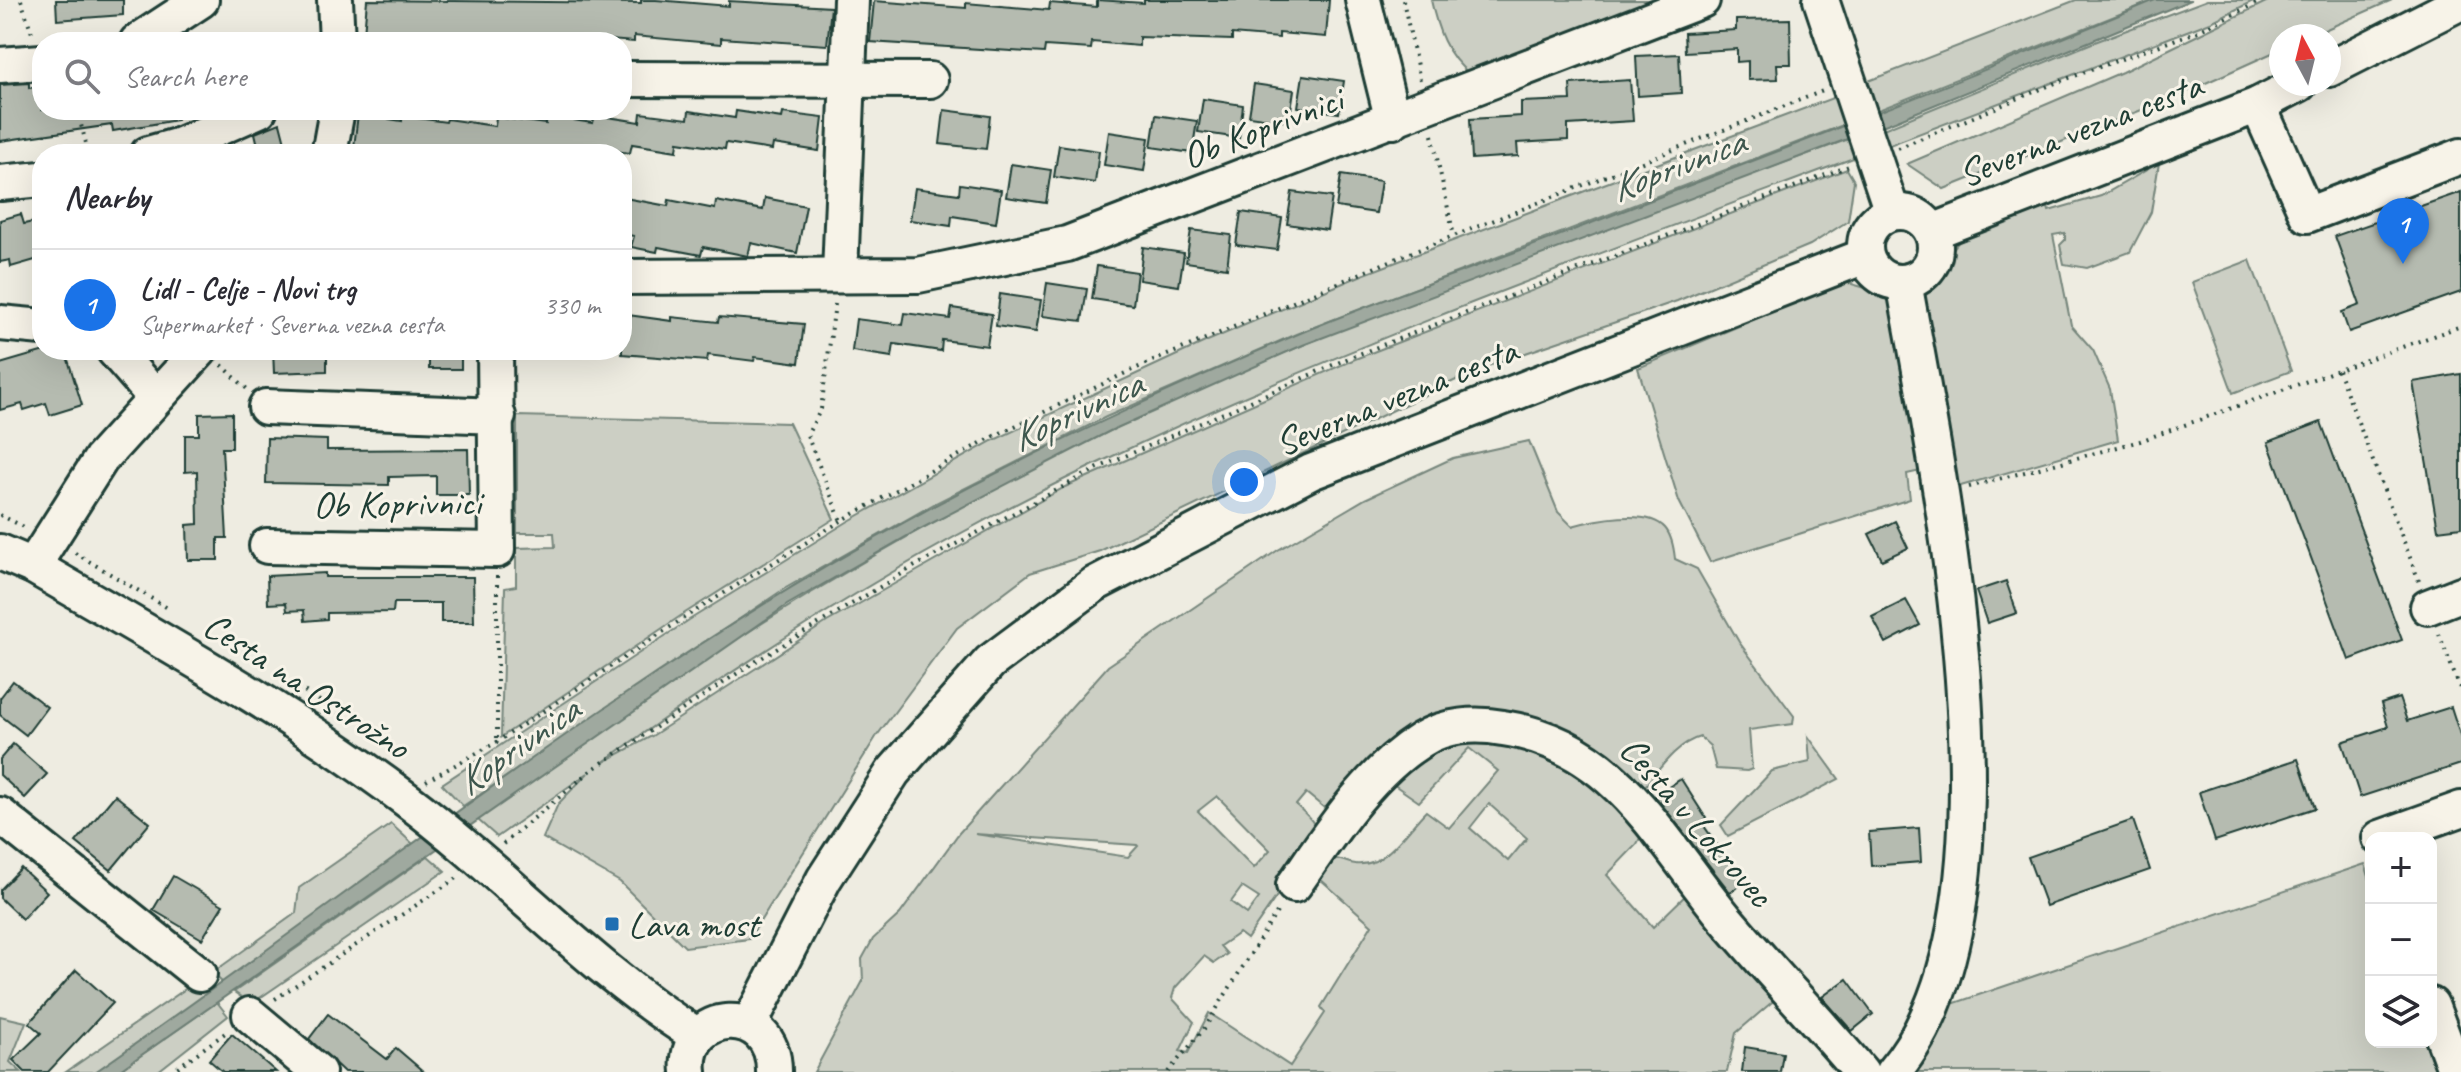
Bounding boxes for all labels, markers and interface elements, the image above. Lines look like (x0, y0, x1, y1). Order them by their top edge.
north arrow (2269, 24, 2341, 96)
search box (32, 32, 632, 120)
icon: search (60, 54, 104, 98)
text: Search here (124, 57, 246, 95)
street label: Severna vezna cesta (1952, 61, 2211, 197)
street label: Ob Koprivnici (1175, 74, 1353, 180)
water label: Koprivnica (1603, 115, 1755, 213)
text: Nearby (64, 175, 150, 218)
pin: 1 (2377, 198, 2429, 264)
text: Lidl - Celje - Novi trg (140, 270, 356, 308)
text: 1 (84, 289, 96, 322)
text: 330 m (544, 289, 600, 322)
text: Supermarket · Severna vezna cesta (140, 308, 444, 341)
street label: Severna vezna cesta (1268, 326, 1526, 466)
water label: Koprivnica (1003, 357, 1153, 463)
your location (1224, 462, 1264, 502)
street label: Ob Koprivnici (312, 478, 485, 528)
street label: Cesta na Ostrožno (195, 601, 421, 771)
water label: Koprivnica (446, 683, 592, 806)
street label: Cesta v Lokrovec (1610, 726, 1785, 918)
map controls (2365, 832, 2437, 1048)
button: + (2365, 832, 2437, 904)
place label: Lava most (628, 901, 763, 948)
button: − (2365, 904, 2437, 976)
marker: Lava most (603, 915, 621, 933)
button: layers (2365, 976, 2437, 1048)

